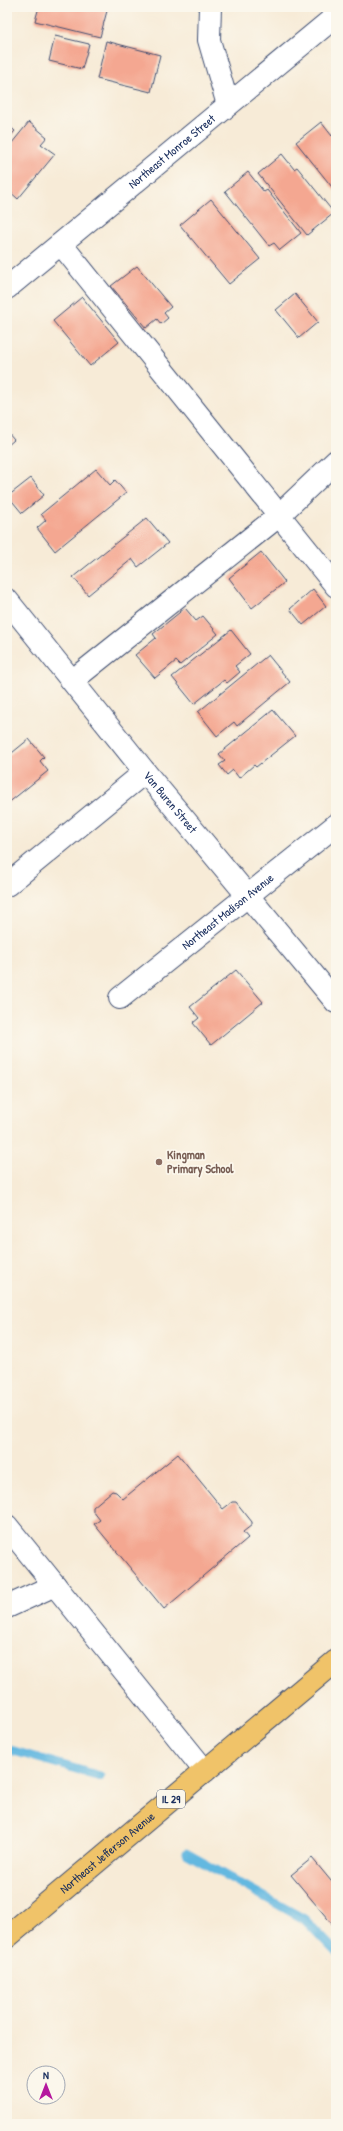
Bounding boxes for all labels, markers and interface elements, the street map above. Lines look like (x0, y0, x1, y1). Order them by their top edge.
street label: Northeast Monroe Street (124, 110, 220, 192)
street label: Van Buren Street (140, 767, 202, 837)
street label: Northeast Madison Avenue (178, 869, 277, 953)
place label: Kingman Primary School (167, 1146, 234, 1178)
marker: Kingman Primary School (154, 1157, 164, 1167)
road number: IL 29 (157, 1790, 185, 1808)
street label: Northeast Jefferson Avenue (56, 1807, 158, 1897)
north arrow (26, 2065, 66, 2105)
text: N (43, 2068, 49, 2082)

